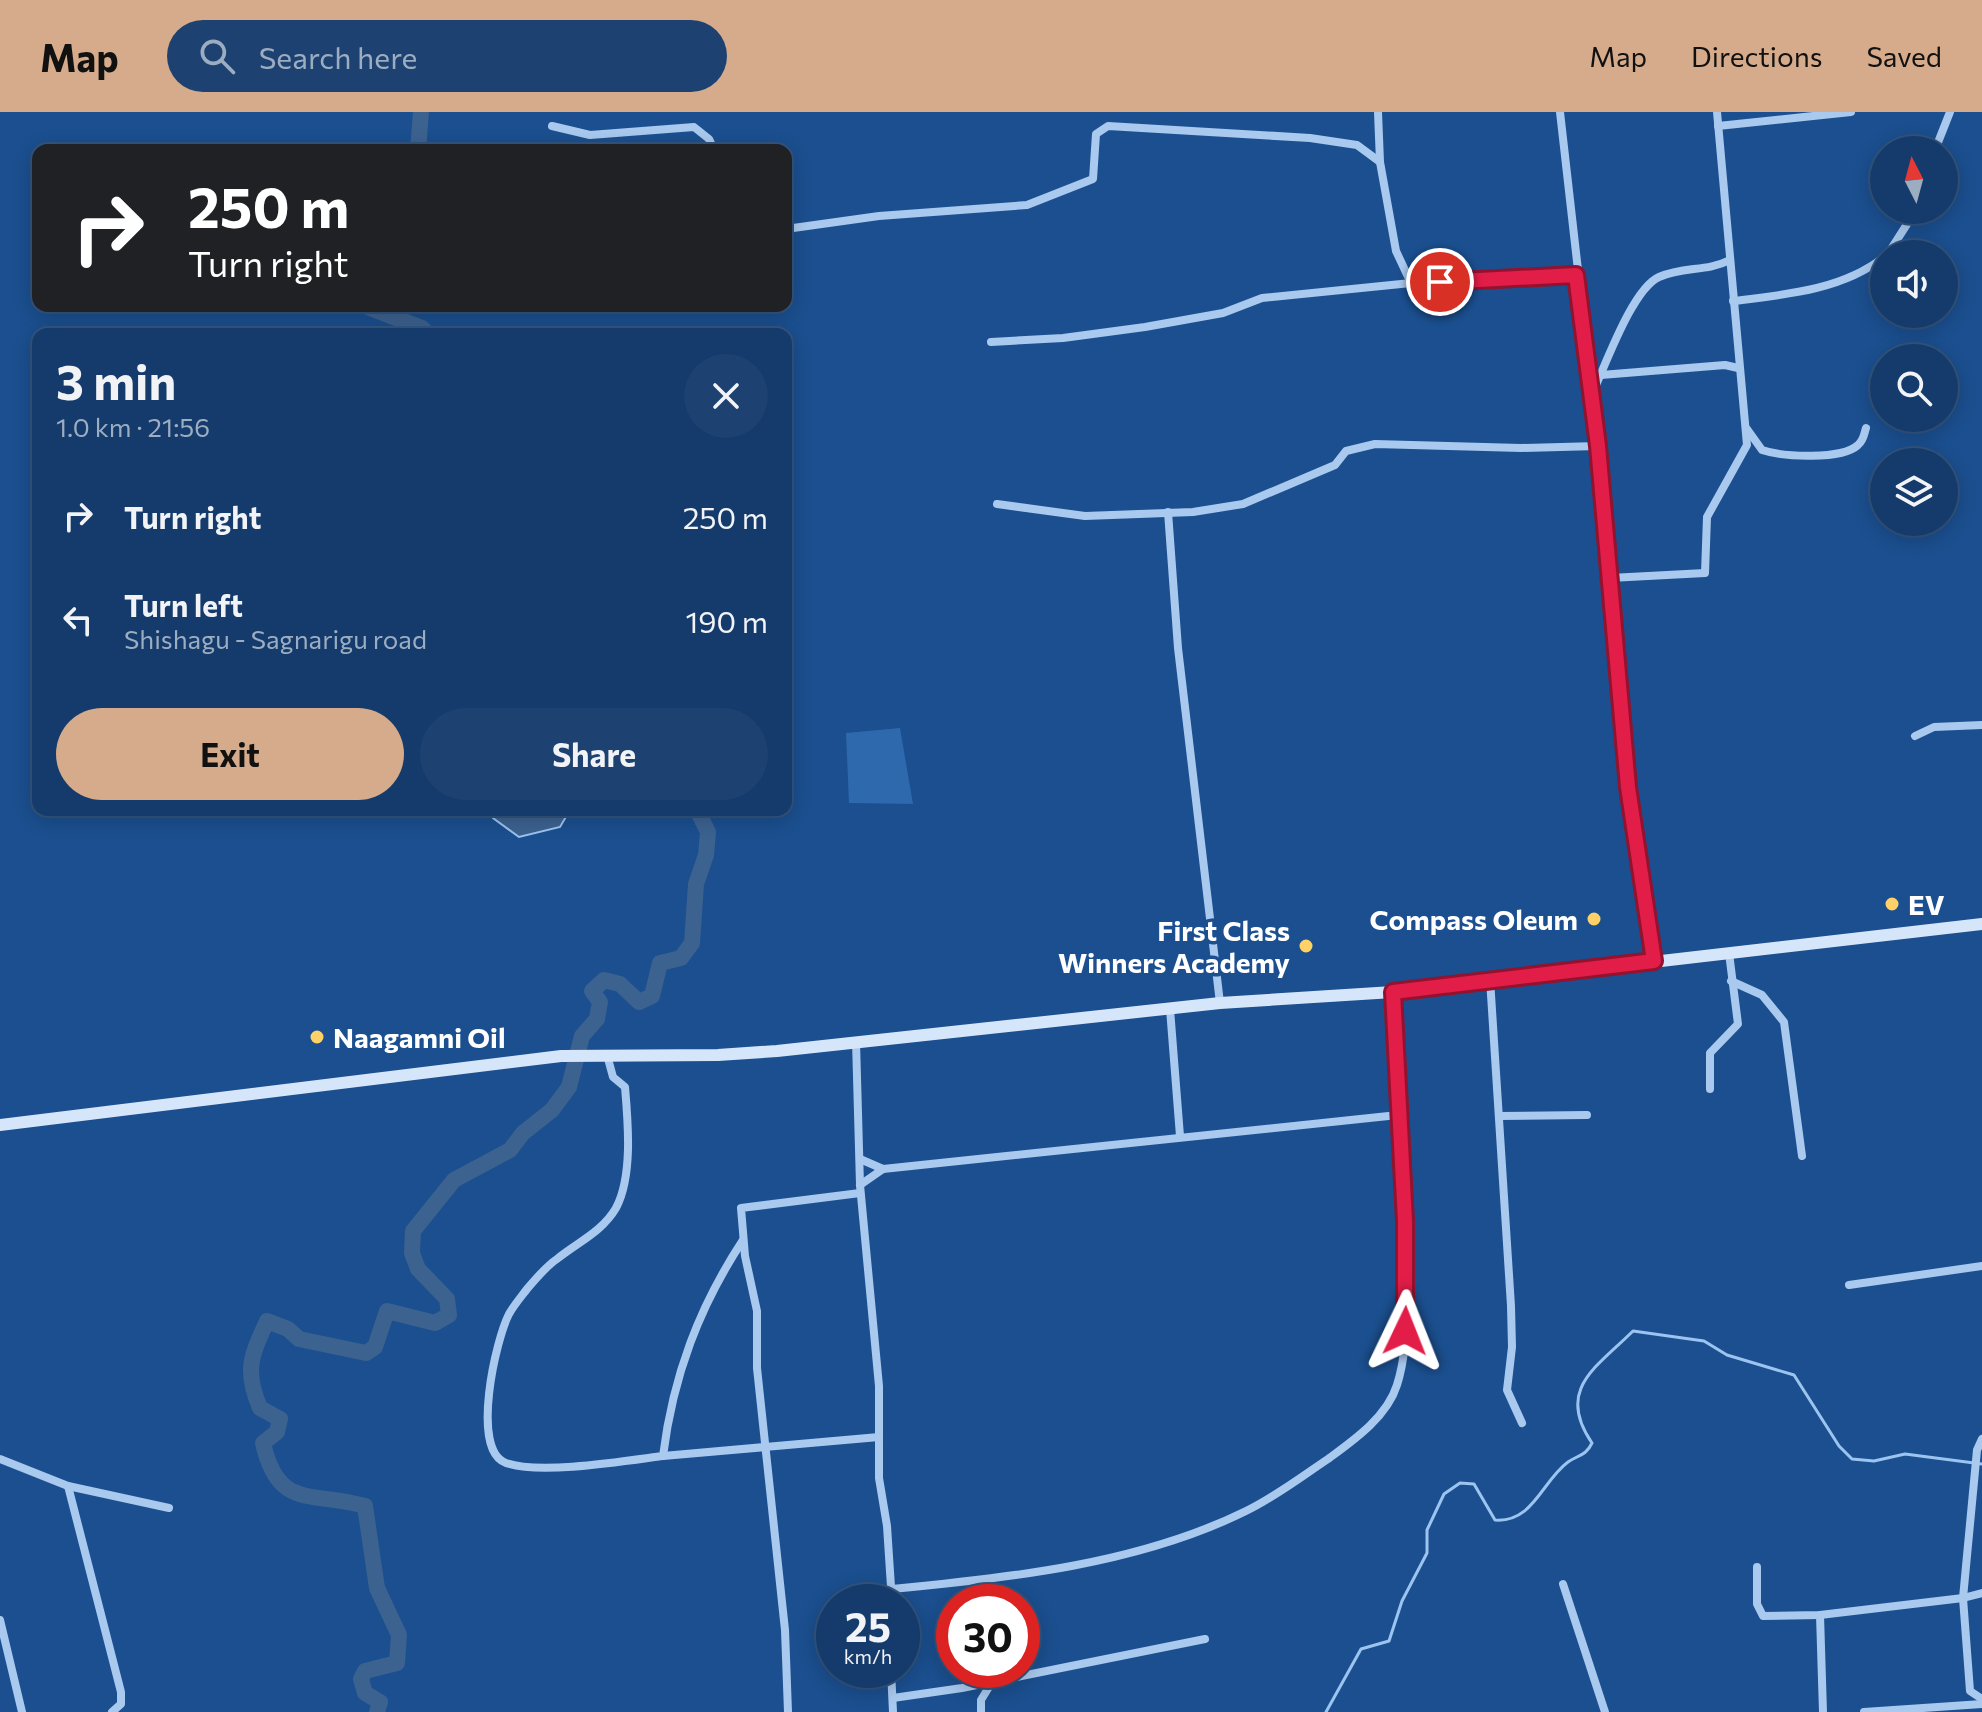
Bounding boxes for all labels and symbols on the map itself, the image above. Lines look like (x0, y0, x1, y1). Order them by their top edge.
north arrow (1870, 136, 1958, 224)
pin (1406, 248, 1474, 316)
place label: EV (1908, 887, 1945, 921)
marker: EV (1883, 895, 1901, 913)
place label: Compass Oleum (1369, 902, 1578, 936)
marker: Compass Oleum (1585, 910, 1603, 928)
place label: First Class Winners Academy (1058, 913, 1290, 979)
marker: First Class Winners Academy (1297, 937, 1315, 955)
place label: Naagamni Oil (333, 1020, 506, 1054)
marker: Naagamni Oil (308, 1028, 326, 1046)
position arrow (1363, 1289, 1447, 1373)
speed limit sign: 30 (936, 1584, 1040, 1688)

